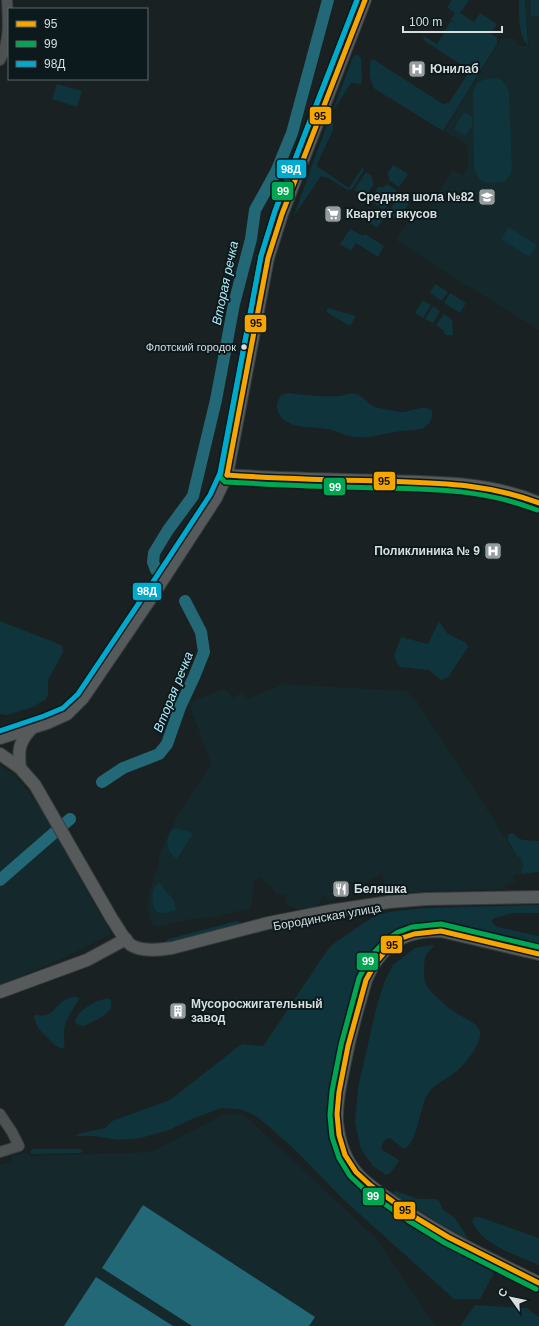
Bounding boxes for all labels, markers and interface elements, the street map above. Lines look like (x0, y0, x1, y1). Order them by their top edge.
legend (8, 8, 148, 80)
scale bar (403, 8, 502, 34)
text: 100 m (409, 15, 442, 29)
text: 95 (44, 17, 58, 31)
text: 99 (44, 37, 58, 51)
text: 98Д (44, 57, 65, 71)
hospital icon: Юнилаб (407, 59, 427, 79)
place label: Юнилаб (430, 62, 479, 76)
line badge: 95 (309, 106, 332, 125)
text: 95 (314, 110, 326, 122)
line badge: 98Д (276, 159, 307, 179)
text: 98Д (281, 163, 301, 175)
line badge: 99 (271, 181, 294, 201)
text: 99 (277, 185, 289, 197)
school or university icon: Средняя шола №82 (477, 187, 497, 207)
place label: Средняя шола №82 (358, 190, 474, 204)
supermarket icon: Квартет вкусов (323, 204, 343, 224)
place label: Квартет вкусов (346, 207, 437, 221)
water label: Вторая речка (209, 240, 241, 326)
line badge: 95 (244, 314, 267, 333)
text: 95 (250, 317, 262, 329)
place label: Флотский городок (146, 341, 236, 353)
marker: Флотский городок (239, 342, 249, 352)
line badge: 95 (373, 471, 396, 491)
text: 95 (378, 475, 390, 487)
line badge: 99 (323, 477, 346, 496)
text: 99 (329, 481, 341, 493)
hospital icon: Поликлиника № 9 (483, 541, 503, 561)
place label: Поликлиника № 9 (374, 544, 480, 558)
line badge: 98Д (132, 582, 162, 601)
text: 98Д (137, 585, 157, 597)
water label: Вторая речка (150, 650, 196, 734)
restaurant icon: Беляшка (331, 879, 351, 899)
place label: Беляшка (354, 882, 407, 896)
street label: Бородинская улица (272, 901, 382, 933)
line badge: 95 (380, 935, 403, 954)
text: 95 (386, 939, 398, 951)
line badge: 99 (356, 952, 379, 971)
text: 99 (362, 955, 374, 967)
place label: Мусоросжигательный завод (191, 997, 323, 1025)
building icon: Мусоросжигательный завод (168, 1001, 188, 1021)
line badge: 99 (362, 1187, 385, 1206)
text: 99 (367, 1190, 379, 1202)
line badge: 95 (393, 1201, 416, 1220)
text: 95 (399, 1204, 411, 1216)
north arrow (491, 1278, 531, 1318)
text: С (495, 1286, 510, 1299)

